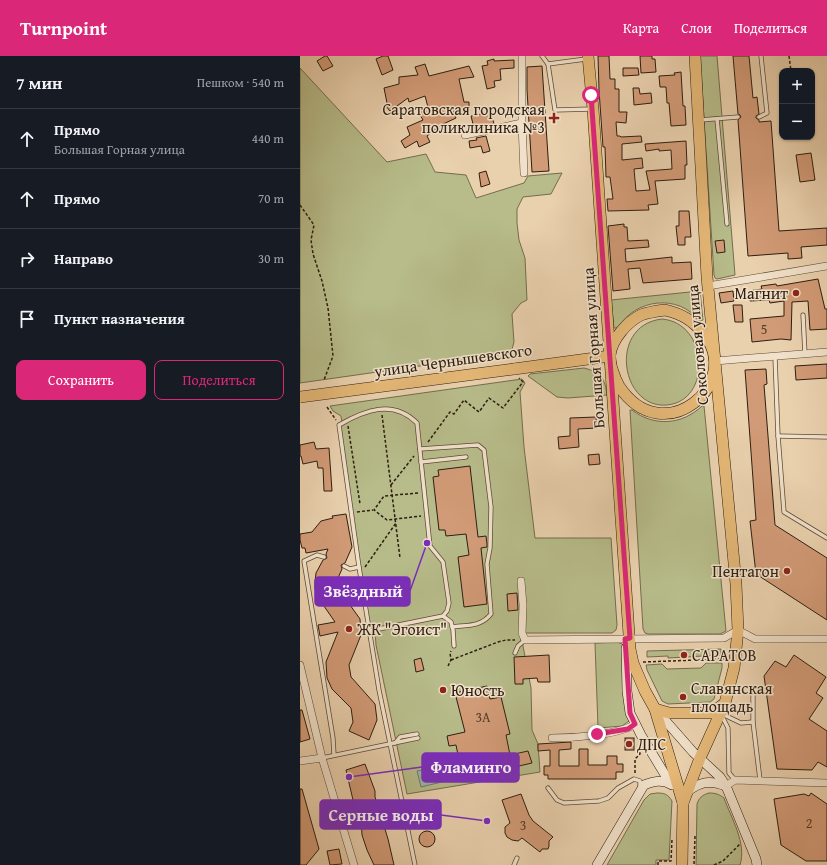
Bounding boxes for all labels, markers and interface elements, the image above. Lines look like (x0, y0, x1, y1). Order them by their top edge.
text: Turnpoint (20, 14, 107, 42)
text: Карта (623, 18, 659, 38)
text: Слои (681, 18, 712, 38)
text: Поделиться (734, 18, 807, 38)
map controls (779, 68, 815, 140)
button: + (779, 68, 815, 104)
text: 7 мин (16, 70, 62, 95)
text: Пешком · 540 m (197, 73, 284, 92)
route start (582, 86, 600, 104)
place label: Саратовская городская поликлиника №3 (382, 97, 545, 139)
button: − (779, 104, 815, 140)
marker: Саратовская городская поликлиника №3 (548, 112, 560, 124)
text: Прямо (54, 119, 100, 140)
icon: ahead (16, 128, 38, 150)
text: 440 m (252, 129, 284, 148)
text: Большая Горная улица (54, 140, 185, 159)
icon: ahead (16, 188, 38, 210)
text: Прямо (54, 188, 100, 209)
text: 70 m (258, 189, 284, 208)
icon: right (16, 248, 38, 270)
text: Направо (54, 248, 113, 269)
text: 30 m (258, 249, 284, 268)
street label: Большая Горная улица (575, 266, 611, 429)
place label: Магнит (735, 281, 788, 305)
street label: Соколовая улица (680, 284, 714, 406)
marker: Магнит (791, 288, 801, 298)
icon: arrive (16, 308, 38, 330)
text: Пункт назначения (54, 308, 185, 329)
house number: 5 (761, 319, 767, 339)
street label: улица Чернышевского (372, 337, 533, 383)
button: Сохранить (16, 360, 146, 400)
button: Поделиться (154, 360, 284, 400)
place label: Пентагон (712, 559, 779, 583)
marker: Пентагон (782, 566, 792, 576)
callout: Звёздный (315, 577, 410, 606)
text: Звёздный (323, 578, 403, 603)
place label: ЖК "Эгоист" (356, 617, 447, 641)
marker: ЖК "Эгоист" (344, 624, 354, 634)
place label: САРАТОВ (692, 643, 756, 667)
marker: САРАТОВ (679, 650, 689, 660)
place label: Славянская площадь (691, 676, 773, 718)
place label: Юность (451, 678, 505, 702)
marker: Юность (438, 685, 448, 695)
marker: Славянская площадь (678, 692, 688, 702)
house number: 3А (475, 707, 491, 727)
route end (588, 725, 606, 743)
place label: ДПС (636, 732, 667, 756)
marker: ДПС (624, 739, 634, 749)
callout: Фламинго (422, 753, 519, 782)
text: Фламинго (431, 754, 511, 779)
callout: Серные воды (320, 800, 441, 829)
text: Серные воды (329, 802, 433, 827)
house number: 2 (806, 813, 812, 833)
house number: 3 (520, 815, 526, 835)

